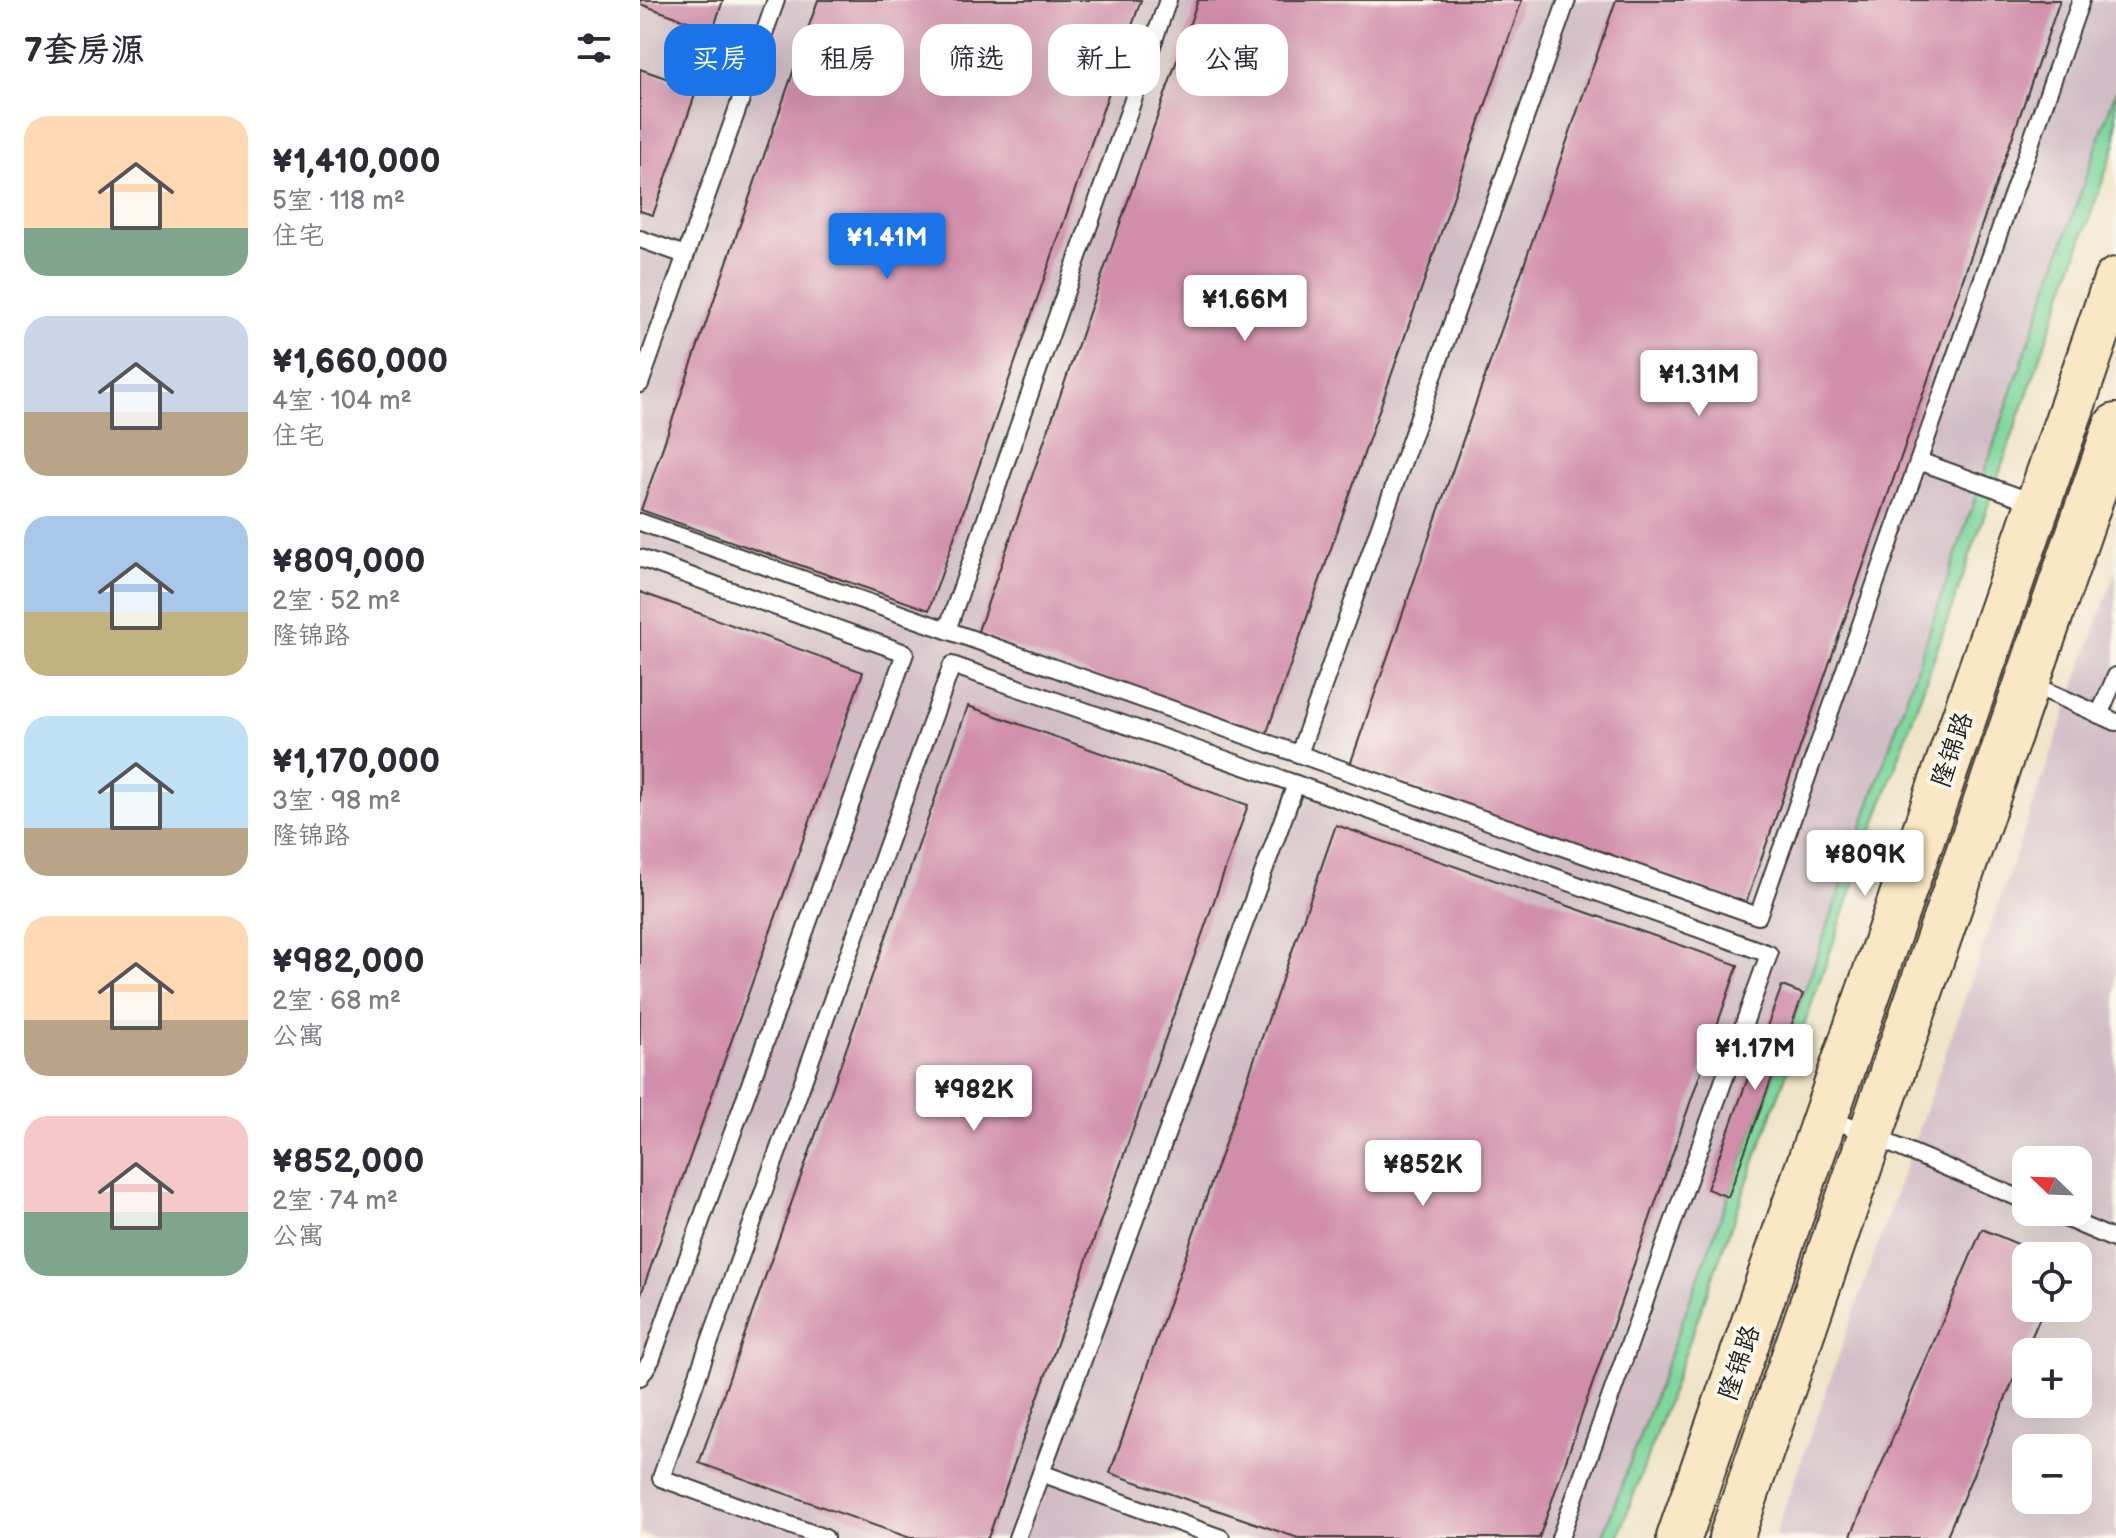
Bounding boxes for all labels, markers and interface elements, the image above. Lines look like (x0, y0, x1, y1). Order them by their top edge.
chip: 买房 (664, 24, 776, 96)
chip: 租房 (792, 24, 904, 96)
chip: 筛选 (920, 24, 1032, 96)
chip: 新上 (1048, 24, 1160, 96)
chip: 公寓 (1176, 24, 1288, 96)
icon: filters (572, 26, 616, 70)
text: 7套房源 (24, 30, 145, 71)
text: ¥1,410,000 (272, 141, 441, 182)
icon: home (88, 148, 184, 244)
text: 5室 · 118 m² (272, 186, 405, 217)
pin: ¥1.41M (822, 213, 952, 281)
text: 住宅 (272, 221, 324, 252)
text: ¥1.41M (847, 223, 927, 254)
pin: ¥1.66M (1180, 275, 1310, 343)
text: ¥1.66M (1202, 285, 1288, 316)
text: ¥1,660,000 (272, 341, 448, 382)
icon: home (88, 348, 184, 444)
pin: ¥1.31M (1634, 350, 1764, 418)
text: ¥1.31M (1658, 360, 1740, 391)
text: 4室 · 104 m² (272, 386, 412, 417)
text: 住宅 (272, 421, 324, 452)
text: ¥809,000 (272, 541, 426, 582)
icon: home (88, 548, 184, 644)
text: 2室 · 52 m² (272, 586, 400, 617)
text: 隆锦路 (272, 621, 350, 652)
street label: 隆锦路 (1926, 708, 1980, 792)
text: ¥1,170,000 (272, 741, 440, 782)
icon: home (88, 748, 184, 844)
text: 3室 · 98 m² (272, 786, 401, 817)
text: 隆锦路 (272, 821, 350, 852)
pin: ¥809K (1809, 830, 1921, 898)
text: ¥809K (1825, 840, 1905, 871)
text: ¥982,000 (272, 941, 425, 982)
icon: home (88, 948, 184, 1044)
text: 2室 · 68 m² (272, 986, 401, 1017)
text: 公寓 (272, 1021, 324, 1052)
pin: ¥1.17M (1690, 1024, 1820, 1092)
text: ¥1.17M (1715, 1034, 1795, 1065)
pin: ¥982K (918, 1065, 1030, 1133)
text: ¥982K (934, 1075, 1014, 1106)
pin: ¥852K (1367, 1140, 1479, 1208)
text: ¥852,000 (272, 1141, 424, 1182)
north arrow (2012, 1146, 2092, 1226)
map controls (2012, 1146, 2092, 1514)
icon: home (88, 1148, 184, 1244)
text: ¥852K (1383, 1150, 1463, 1181)
text: 2室 · 74 m² (272, 1186, 398, 1217)
text: 公寓 (272, 1221, 324, 1252)
button: locate (2012, 1242, 2092, 1322)
street label: 隆锦路 (1713, 1321, 1767, 1405)
button: + (2012, 1338, 2092, 1418)
button: − (2012, 1434, 2092, 1514)

